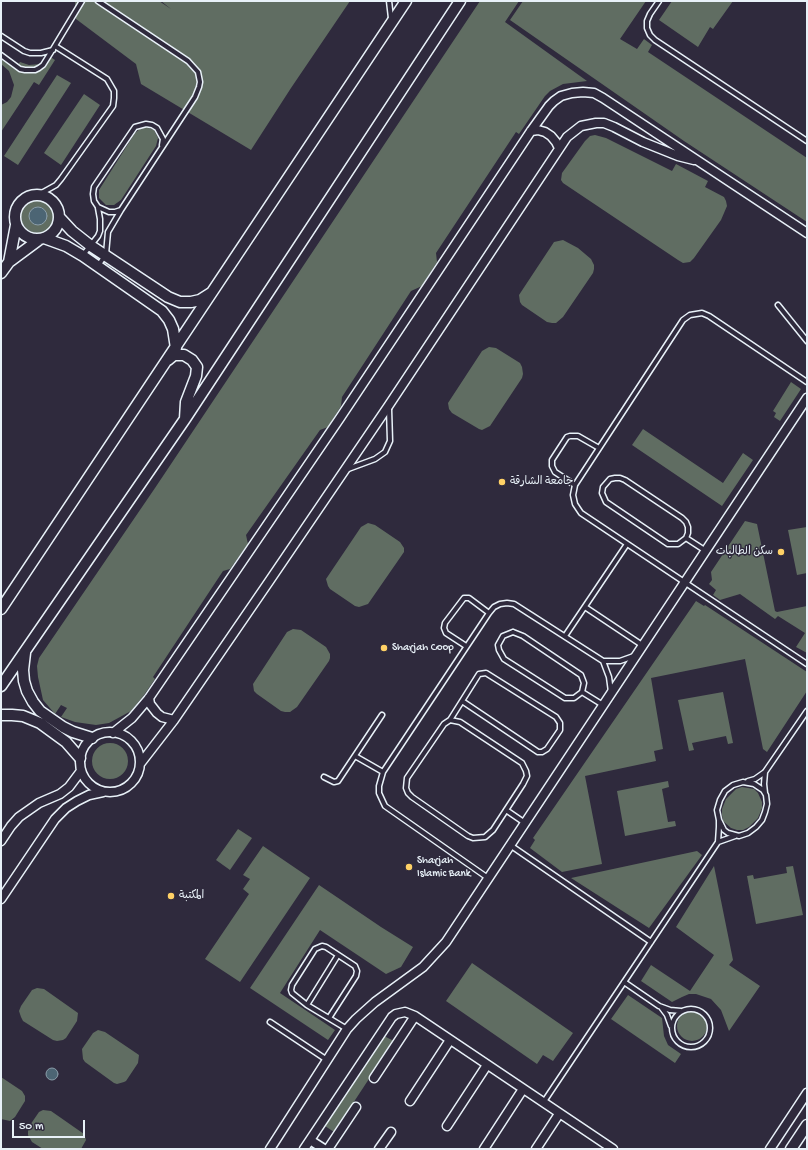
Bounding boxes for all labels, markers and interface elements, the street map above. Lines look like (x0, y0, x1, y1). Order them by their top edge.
place label: جامعة الشارقة (510, 475, 574, 489)
marker: جامعة الشارقة (497, 477, 507, 487)
place label: سكن الطالبات (716, 545, 773, 559)
marker: سكن الطالبات (776, 547, 786, 557)
place label: Sharjah Coop (392, 641, 454, 655)
marker: Sharjah Coop (379, 643, 389, 653)
place label: Sharjah Islamic Bank (417, 854, 471, 880)
marker: Sharjah Islamic Bank (404, 862, 414, 872)
place label: المكتبة (179, 889, 204, 903)
marker: المكتبة (166, 891, 176, 901)
scale bar (14, 1112, 87, 1138)
text: 50 m (19, 1120, 44, 1134)

